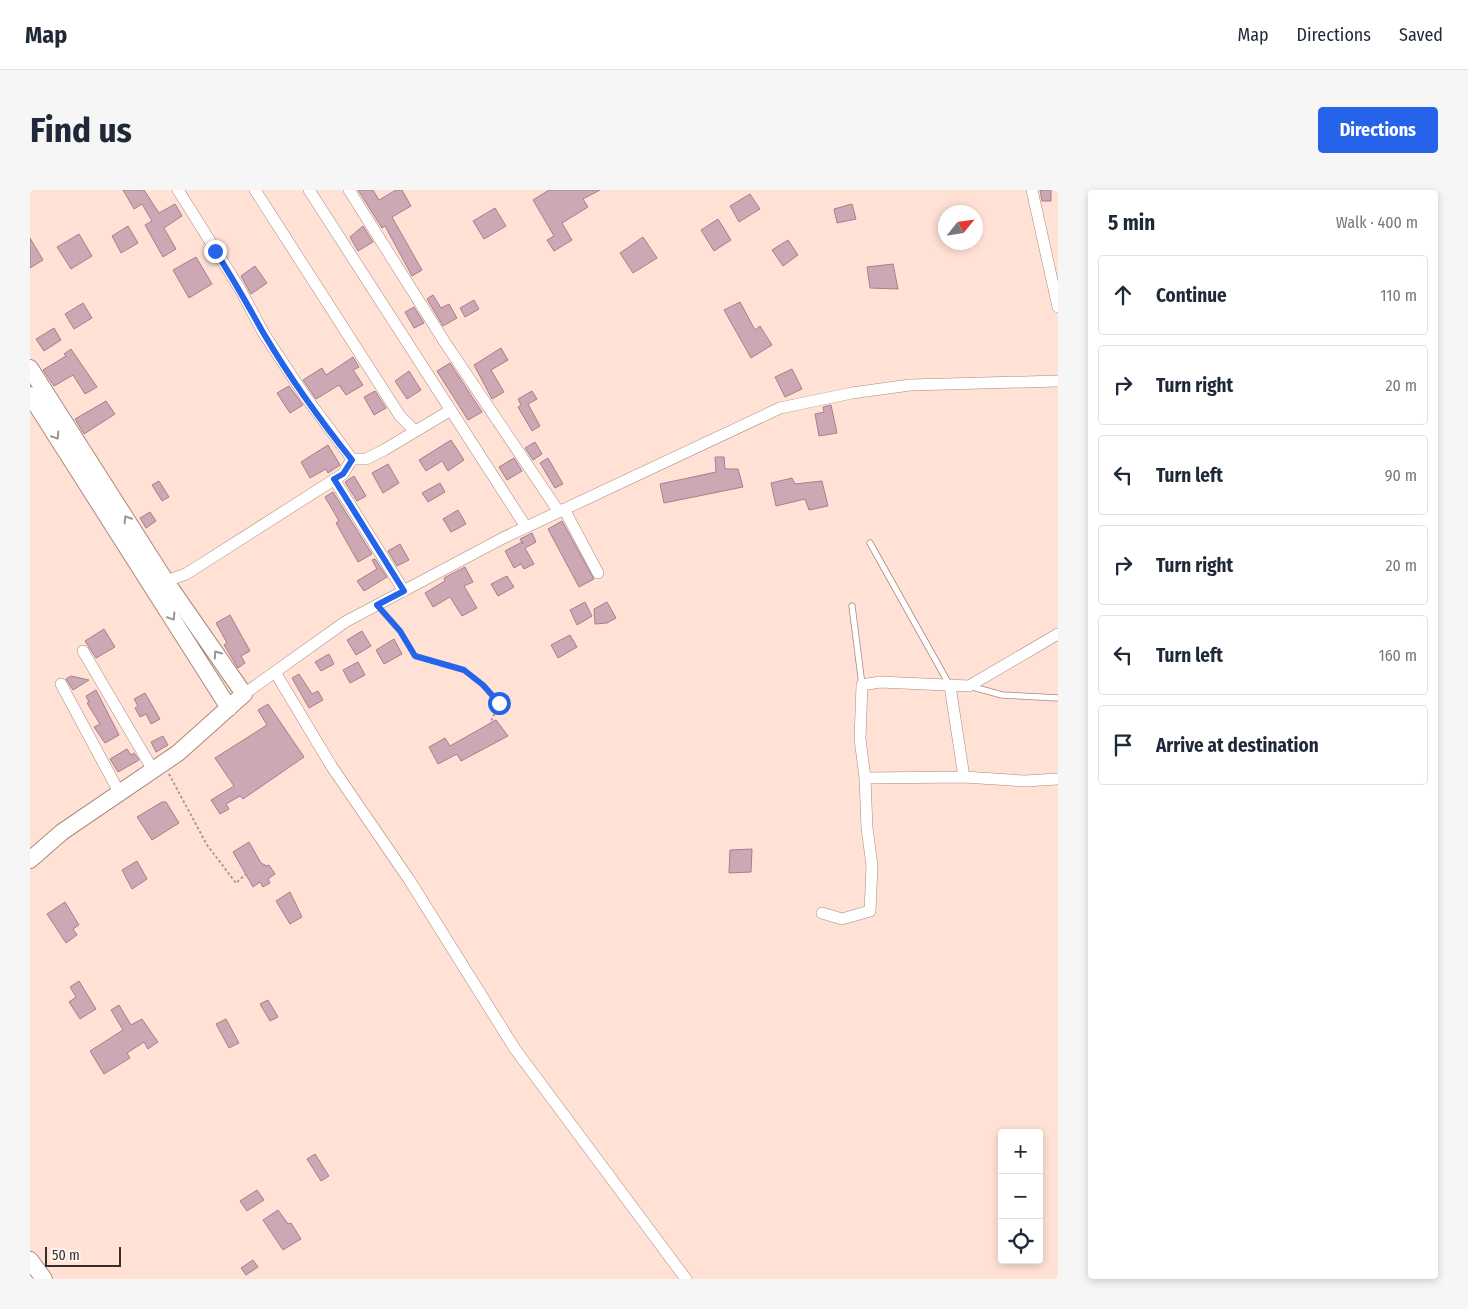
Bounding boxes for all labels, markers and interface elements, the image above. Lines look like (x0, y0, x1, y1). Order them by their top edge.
text: Map (25, 21, 67, 49)
text: Map (1237, 24, 1269, 46)
text: Directions (1297, 24, 1371, 46)
text: Saved (1399, 24, 1443, 46)
button: Directions (1318, 107, 1438, 153)
text: Find us (30, 109, 132, 151)
north arrow (938, 205, 983, 250)
text: 5 min (1108, 210, 1155, 236)
text: Walk · 400 m (1336, 213, 1418, 232)
route end (204, 240, 227, 263)
icon: ahead (1109, 281, 1137, 309)
text: Continue (1156, 284, 1227, 307)
text: 110 m (1380, 286, 1417, 305)
icon: right (1109, 371, 1137, 399)
text: Turn right (1156, 374, 1233, 397)
text: 20 m (1386, 376, 1417, 395)
one-way arrow (50, 431, 60, 440)
icon: left (1109, 461, 1137, 489)
text: Turn left (1156, 464, 1223, 487)
text: 90 m (1385, 466, 1417, 485)
one-way arrow (123, 515, 133, 524)
icon: right (1109, 551, 1137, 579)
text: Turn right (1156, 554, 1233, 577)
text: 20 m (1386, 556, 1417, 575)
one-way arrow (166, 612, 176, 621)
icon: left (1109, 641, 1137, 669)
text: Turn left (1156, 644, 1223, 667)
text: 160 m (1378, 646, 1417, 665)
one-way arrow (214, 650, 223, 660)
route start (488, 692, 511, 715)
icon: arrive (1109, 731, 1137, 759)
text: Arrive at destination (1156, 734, 1319, 757)
map controls (998, 1129, 1043, 1264)
button: + (998, 1129, 1043, 1174)
button: − (998, 1174, 1043, 1219)
button: locate (998, 1219, 1043, 1264)
scale bar (45, 1244, 121, 1267)
text: 50 m (52, 1247, 80, 1264)

